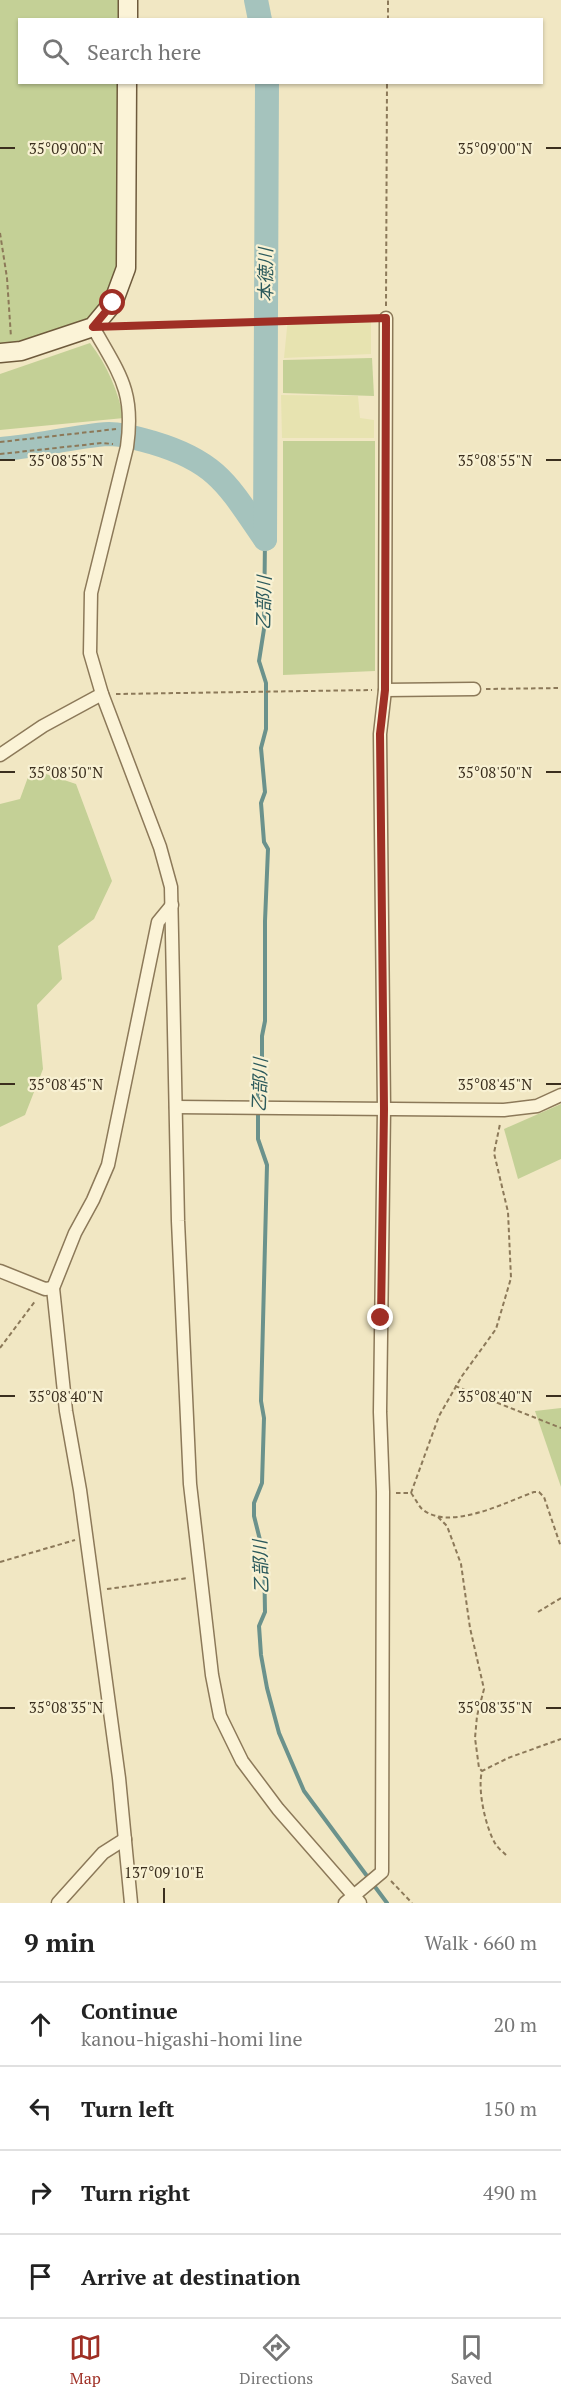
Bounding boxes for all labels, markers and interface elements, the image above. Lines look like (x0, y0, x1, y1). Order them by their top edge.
search box (18, 18, 543, 84)
icon: search (39, 35, 72, 68)
text: Search here (87, 37, 201, 66)
text: 35°09'00"N (29, 138, 103, 158)
text: 35°09'00"N (458, 138, 532, 158)
water label: 本徳川 (253, 246, 277, 302)
route start (99, 289, 125, 315)
text: 35°08'55"N (29, 450, 103, 470)
text: 35°08'55"N (458, 450, 532, 470)
water label: 乙部川 (251, 574, 276, 630)
text: 35°08'50"N (29, 762, 103, 782)
text: 35°08'50"N (458, 762, 532, 782)
water label: 乙部川 (246, 1056, 272, 1112)
text: 35°08'45"N (29, 1074, 103, 1094)
text: 35°08'45"N (458, 1074, 532, 1094)
route end (367, 1304, 393, 1330)
text: 35°08'40"N (29, 1386, 103, 1406)
text: 35°08'40"N (458, 1386, 532, 1406)
water label: 乙部川 (247, 1538, 273, 1594)
text: 35°08'35"N (29, 1697, 103, 1717)
text: 35°08'35"N (458, 1697, 532, 1717)
text: 137°09'10"E (124, 1862, 204, 1882)
text: 9 min (24, 1925, 95, 1959)
text: Walk · 660 m (425, 1929, 537, 1956)
text: Continue (81, 1996, 178, 2025)
icon: ahead (24, 2008, 57, 2041)
text: 20 m (494, 2011, 537, 2038)
text: kanou-higashi-homi line (81, 2025, 303, 2052)
icon: left (24, 2092, 57, 2125)
text: Turn left (81, 2094, 174, 2123)
text: 150 m (483, 2095, 537, 2122)
icon: right (24, 2176, 57, 2209)
text: Turn right (81, 2178, 190, 2207)
text: 490 m (483, 2179, 537, 2206)
icon: arrive (24, 2260, 57, 2293)
text: Arrive at destination (81, 2262, 300, 2291)
tab: Map (69, 2331, 102, 2389)
tab: Directions (239, 2331, 313, 2389)
tab: Saved (451, 2331, 492, 2389)

